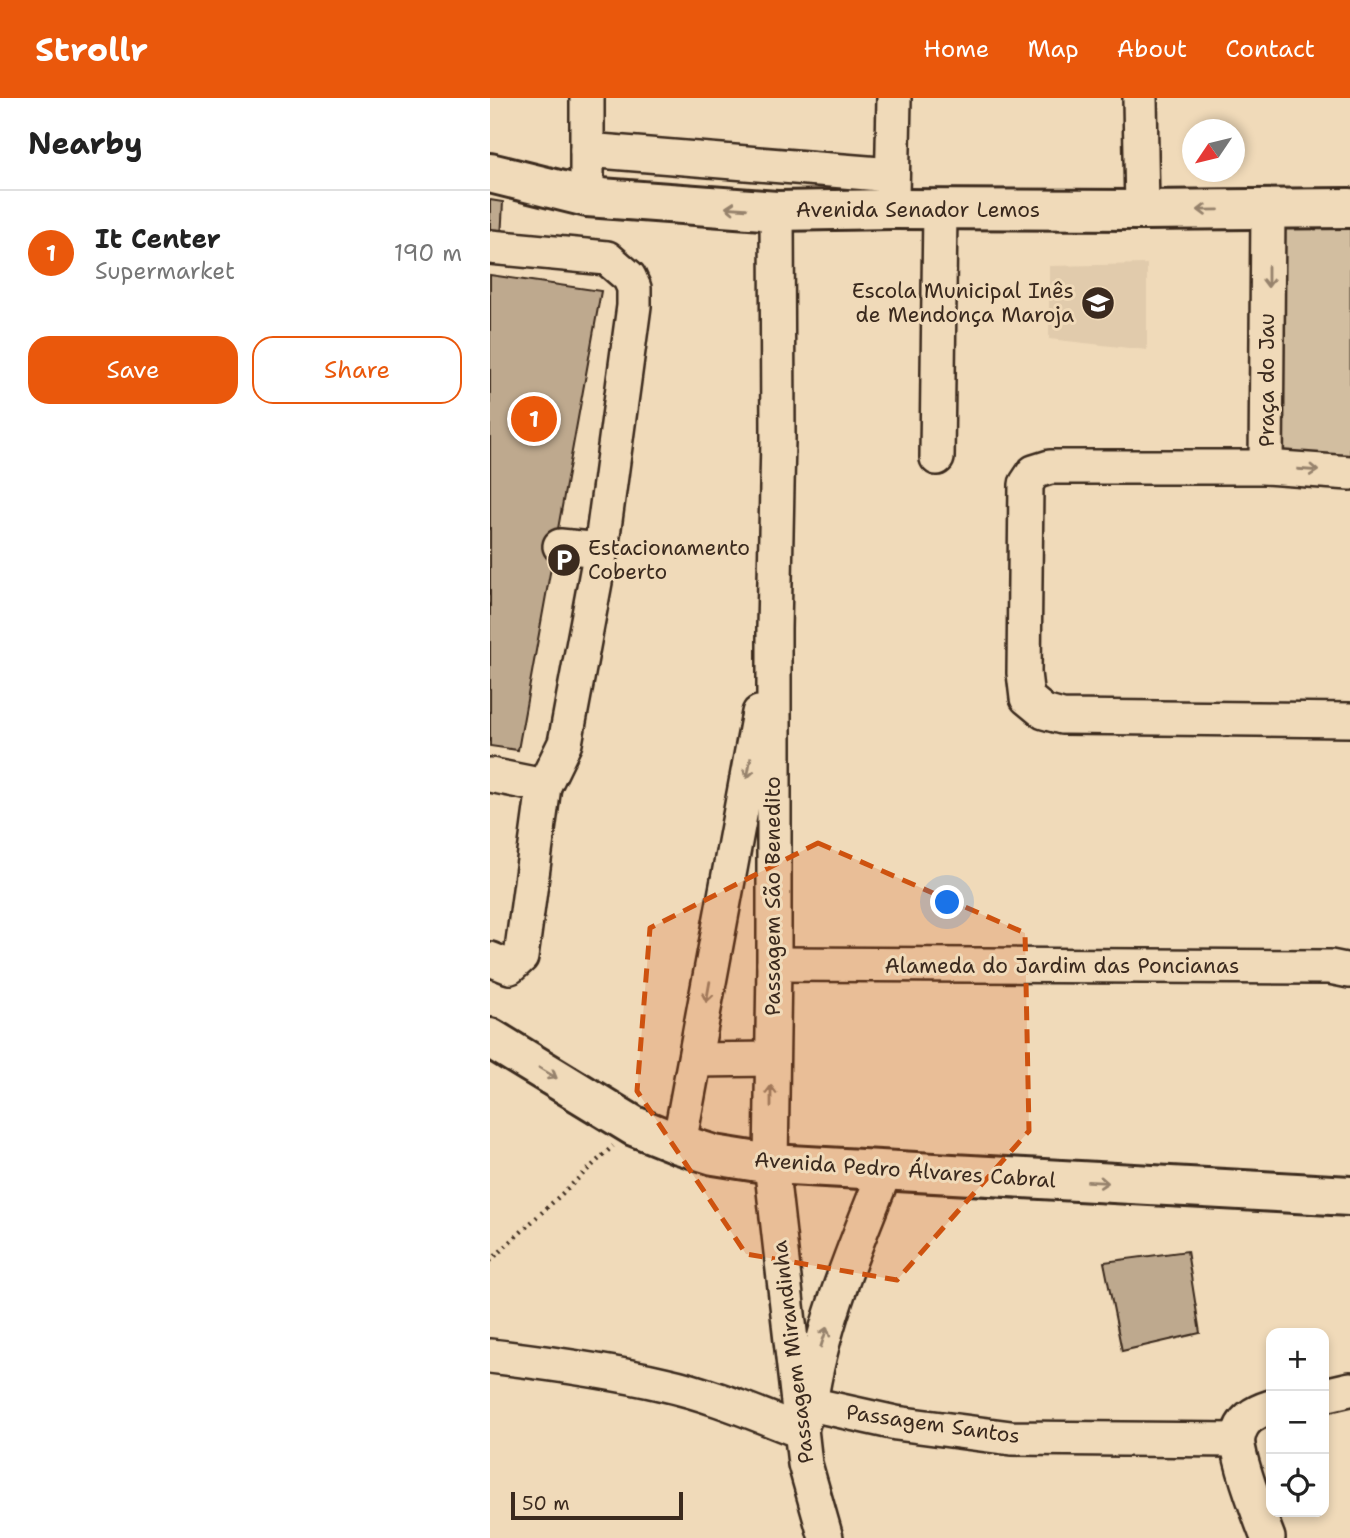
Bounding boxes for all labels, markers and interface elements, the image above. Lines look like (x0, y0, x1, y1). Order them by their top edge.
text: Strollr (35, 27, 148, 72)
text: Home (923, 33, 989, 65)
text: Map (1027, 33, 1079, 65)
text: About (1117, 33, 1187, 65)
text: Contact (1225, 33, 1315, 65)
north arrow (1182, 119, 1245, 182)
text: Nearby (28, 123, 143, 164)
street label: Avenida Senador Lemos (796, 196, 1040, 224)
one-way arrow (725, 201, 748, 214)
one-way arrow (1197, 203, 1220, 216)
text: It Center (95, 221, 221, 256)
text: 1 (46, 238, 56, 268)
text: 190 m (394, 238, 462, 268)
text: Supermarket (95, 256, 235, 286)
one-way arrow (1261, 265, 1274, 288)
place label: Escola Municipal Inês de Mendonça Maroja (852, 277, 1074, 329)
school or university icon: Escola Municipal Inês de Mendonça Maroja (1079, 284, 1117, 322)
street label: Praça do Jau (1253, 313, 1281, 447)
button: Save (28, 336, 238, 404)
button: Share (252, 336, 462, 404)
pin: 1 (511, 393, 557, 445)
one-way arrow (1296, 464, 1319, 477)
place label: Estacionamento Coberto (588, 534, 750, 586)
parking icon: Estacionamento Coberto (545, 541, 583, 579)
one-way arrow (742, 756, 755, 779)
street label: Passagem São Benedito (759, 776, 787, 1016)
your location (930, 885, 964, 919)
street label: Alameda do Jardim das Poncianas (885, 952, 1239, 980)
one-way arrow (701, 980, 715, 1003)
one-way arrow (538, 1067, 558, 1081)
one-way arrow (764, 1085, 778, 1108)
street label: Avenida Pedro Álvares Cabral (753, 1144, 1058, 1195)
one-way arrow (1086, 1176, 1109, 1189)
street label: Passagem Mirandinha (765, 1239, 821, 1465)
one-way arrow (819, 1327, 831, 1349)
map controls (1266, 1328, 1329, 1517)
button: + (1266, 1328, 1329, 1391)
button: − (1266, 1391, 1329, 1454)
street label: Passagem Santos (844, 1398, 1022, 1450)
button: locate (1266, 1454, 1329, 1517)
scale bar (511, 1489, 682, 1521)
text: 50 m (522, 1491, 570, 1516)

